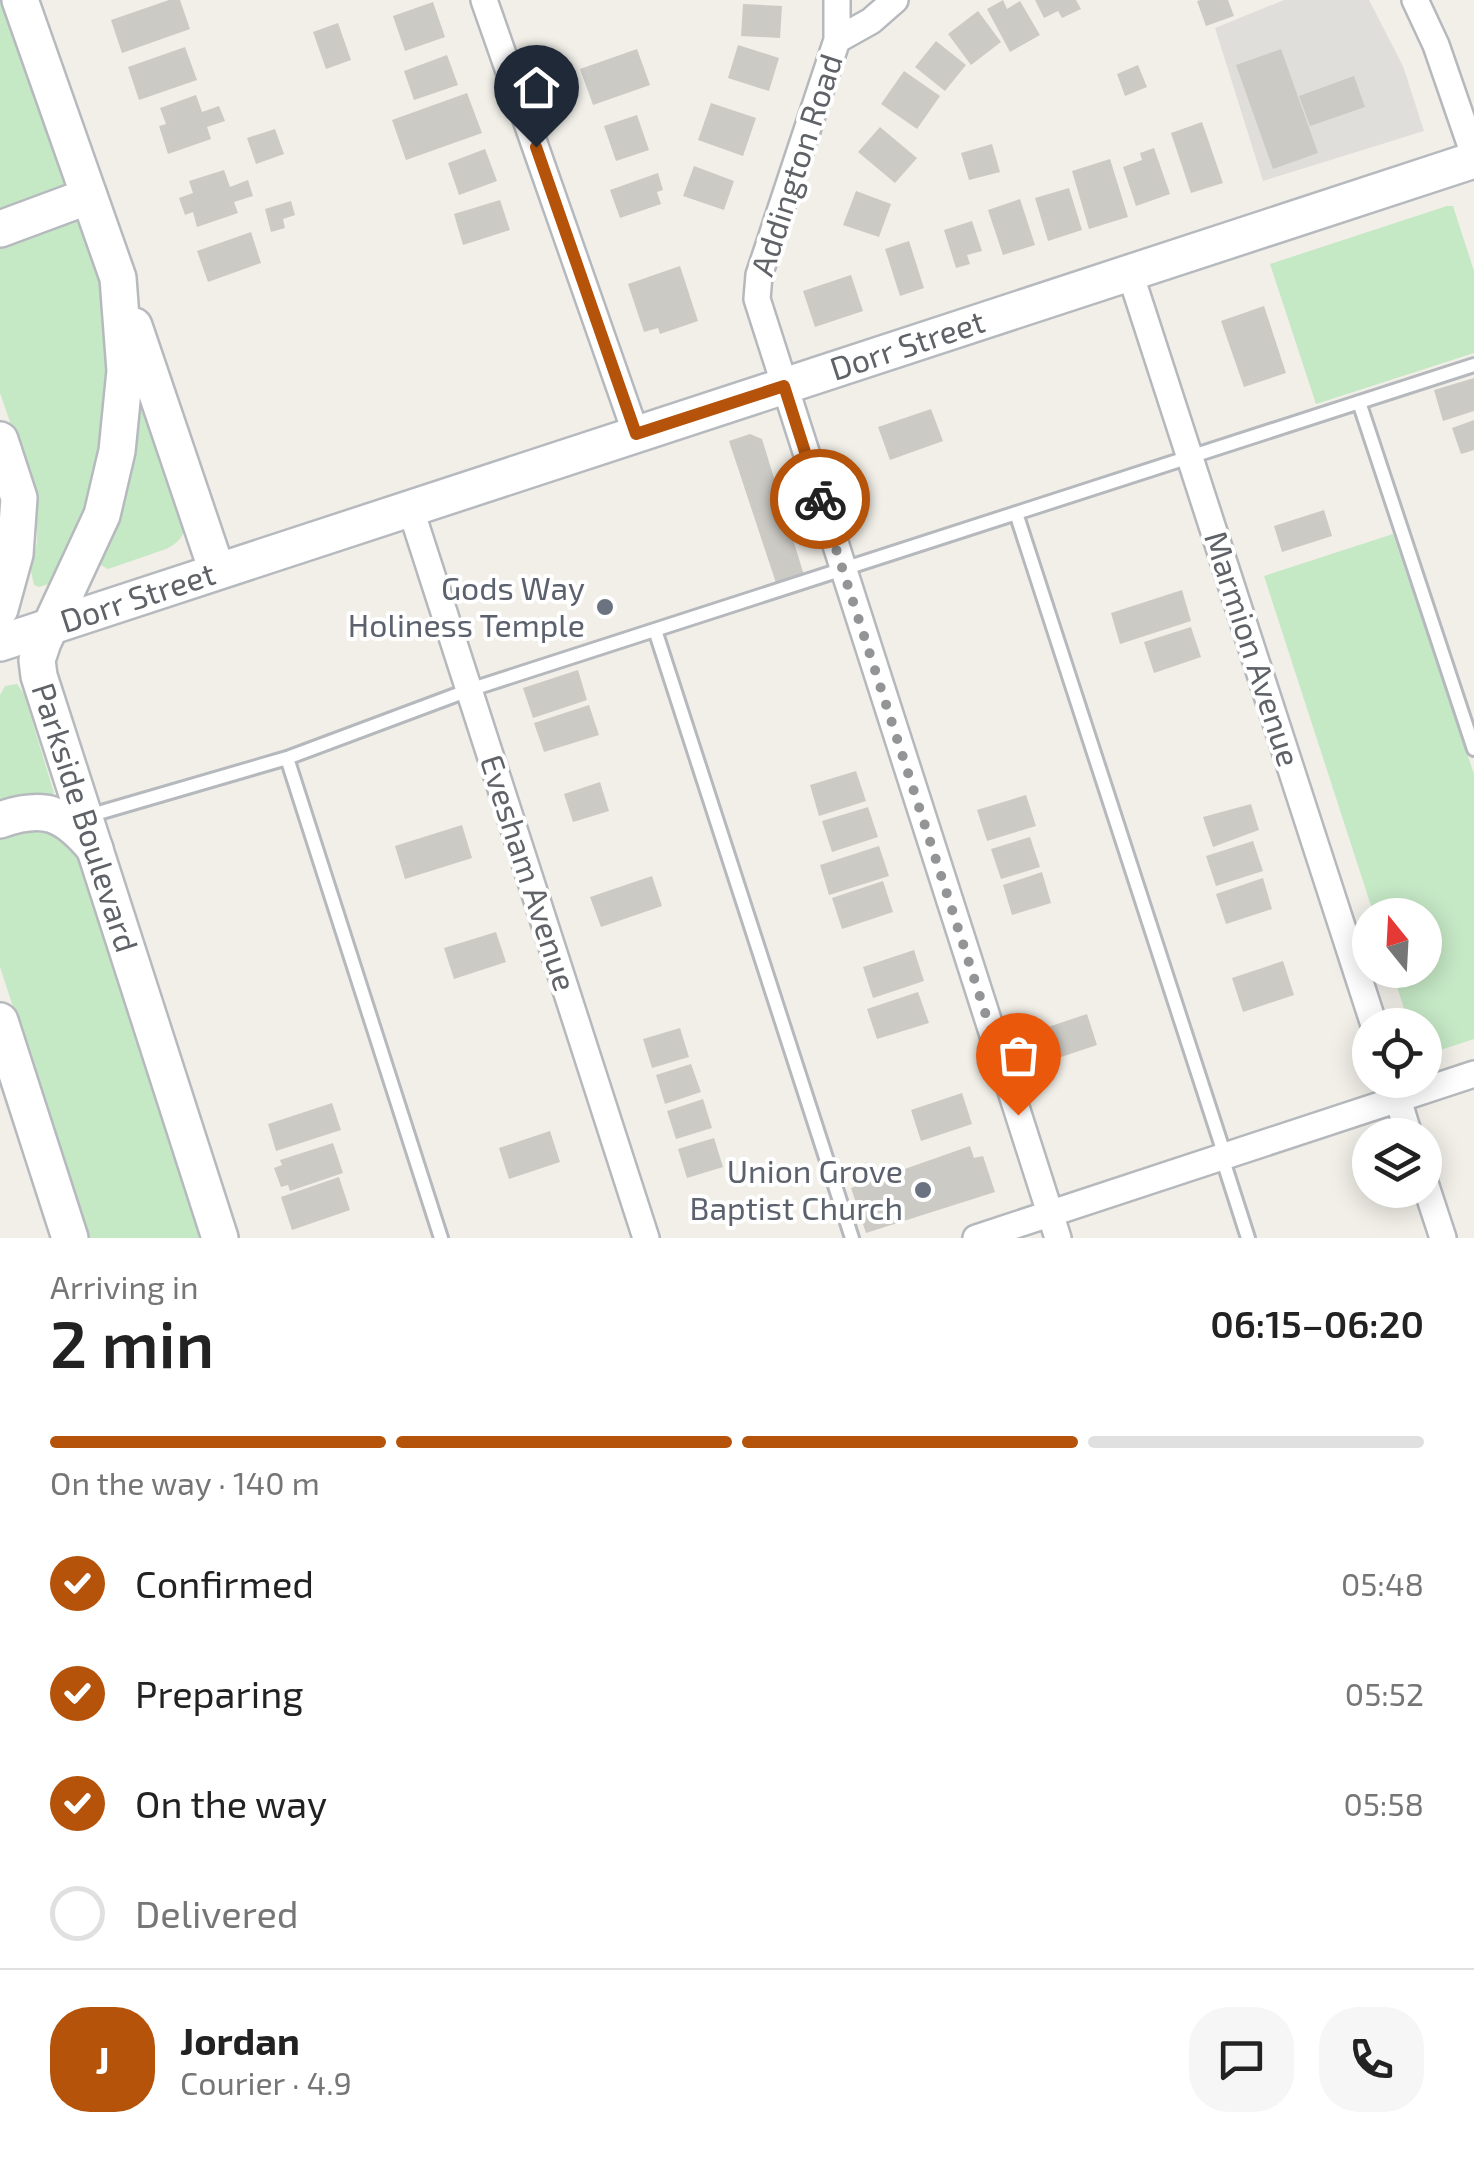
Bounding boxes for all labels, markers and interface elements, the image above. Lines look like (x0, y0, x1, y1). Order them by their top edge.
pin (494, 45, 579, 148)
street label: Addington Road (741, 49, 849, 280)
icon: home (509, 60, 564, 115)
street label: Dorr Street (825, 301, 989, 387)
courier (770, 449, 870, 549)
icon: bike (793, 472, 848, 527)
street label: Marmion Avenue (1198, 526, 1310, 771)
street label: Dorr Street (55, 553, 219, 639)
place label: Gods Way Holiness Temple (348, 568, 585, 643)
marker: Gods Way Holiness Temple (594, 596, 616, 618)
street label: Parkside Boulevard (25, 678, 148, 956)
street label: Evesham Avenue (474, 750, 586, 995)
north arrow (1352, 898, 1442, 988)
map controls (1352, 898, 1442, 1208)
button: locate (1352, 1008, 1442, 1098)
pin (976, 1013, 1061, 1116)
icon: bag (991, 1028, 1046, 1083)
button: layers (1352, 1118, 1442, 1208)
place label: Union Grove Baptist Church (690, 1151, 903, 1226)
marker: Union Grove Baptist Church (912, 1179, 934, 1201)
text: Arriving in (50, 1267, 199, 1305)
text: 06:15–06:20 (1210, 1300, 1424, 1346)
text: 2 min (50, 1303, 214, 1381)
text: On the way · 140 m (50, 1463, 320, 1501)
icon: check (50, 1556, 105, 1611)
text: Confirmed (135, 1560, 314, 1606)
text: 05:48 (1341, 1564, 1424, 1602)
icon: check (50, 1666, 105, 1721)
text: Preparing (135, 1670, 303, 1716)
text: 05:52 (1345, 1674, 1424, 1712)
icon: check (50, 1776, 105, 1831)
text: On the way (135, 1780, 327, 1826)
text: 05:58 (1343, 1784, 1424, 1822)
text: Delivered (135, 1890, 299, 1936)
button: chat (1189, 2007, 1294, 2112)
button: phone (1319, 2007, 1424, 2112)
text: Jordan (180, 2017, 300, 2063)
text: J (95, 2036, 110, 2082)
text: Courier · 4.9 (180, 2063, 352, 2101)

